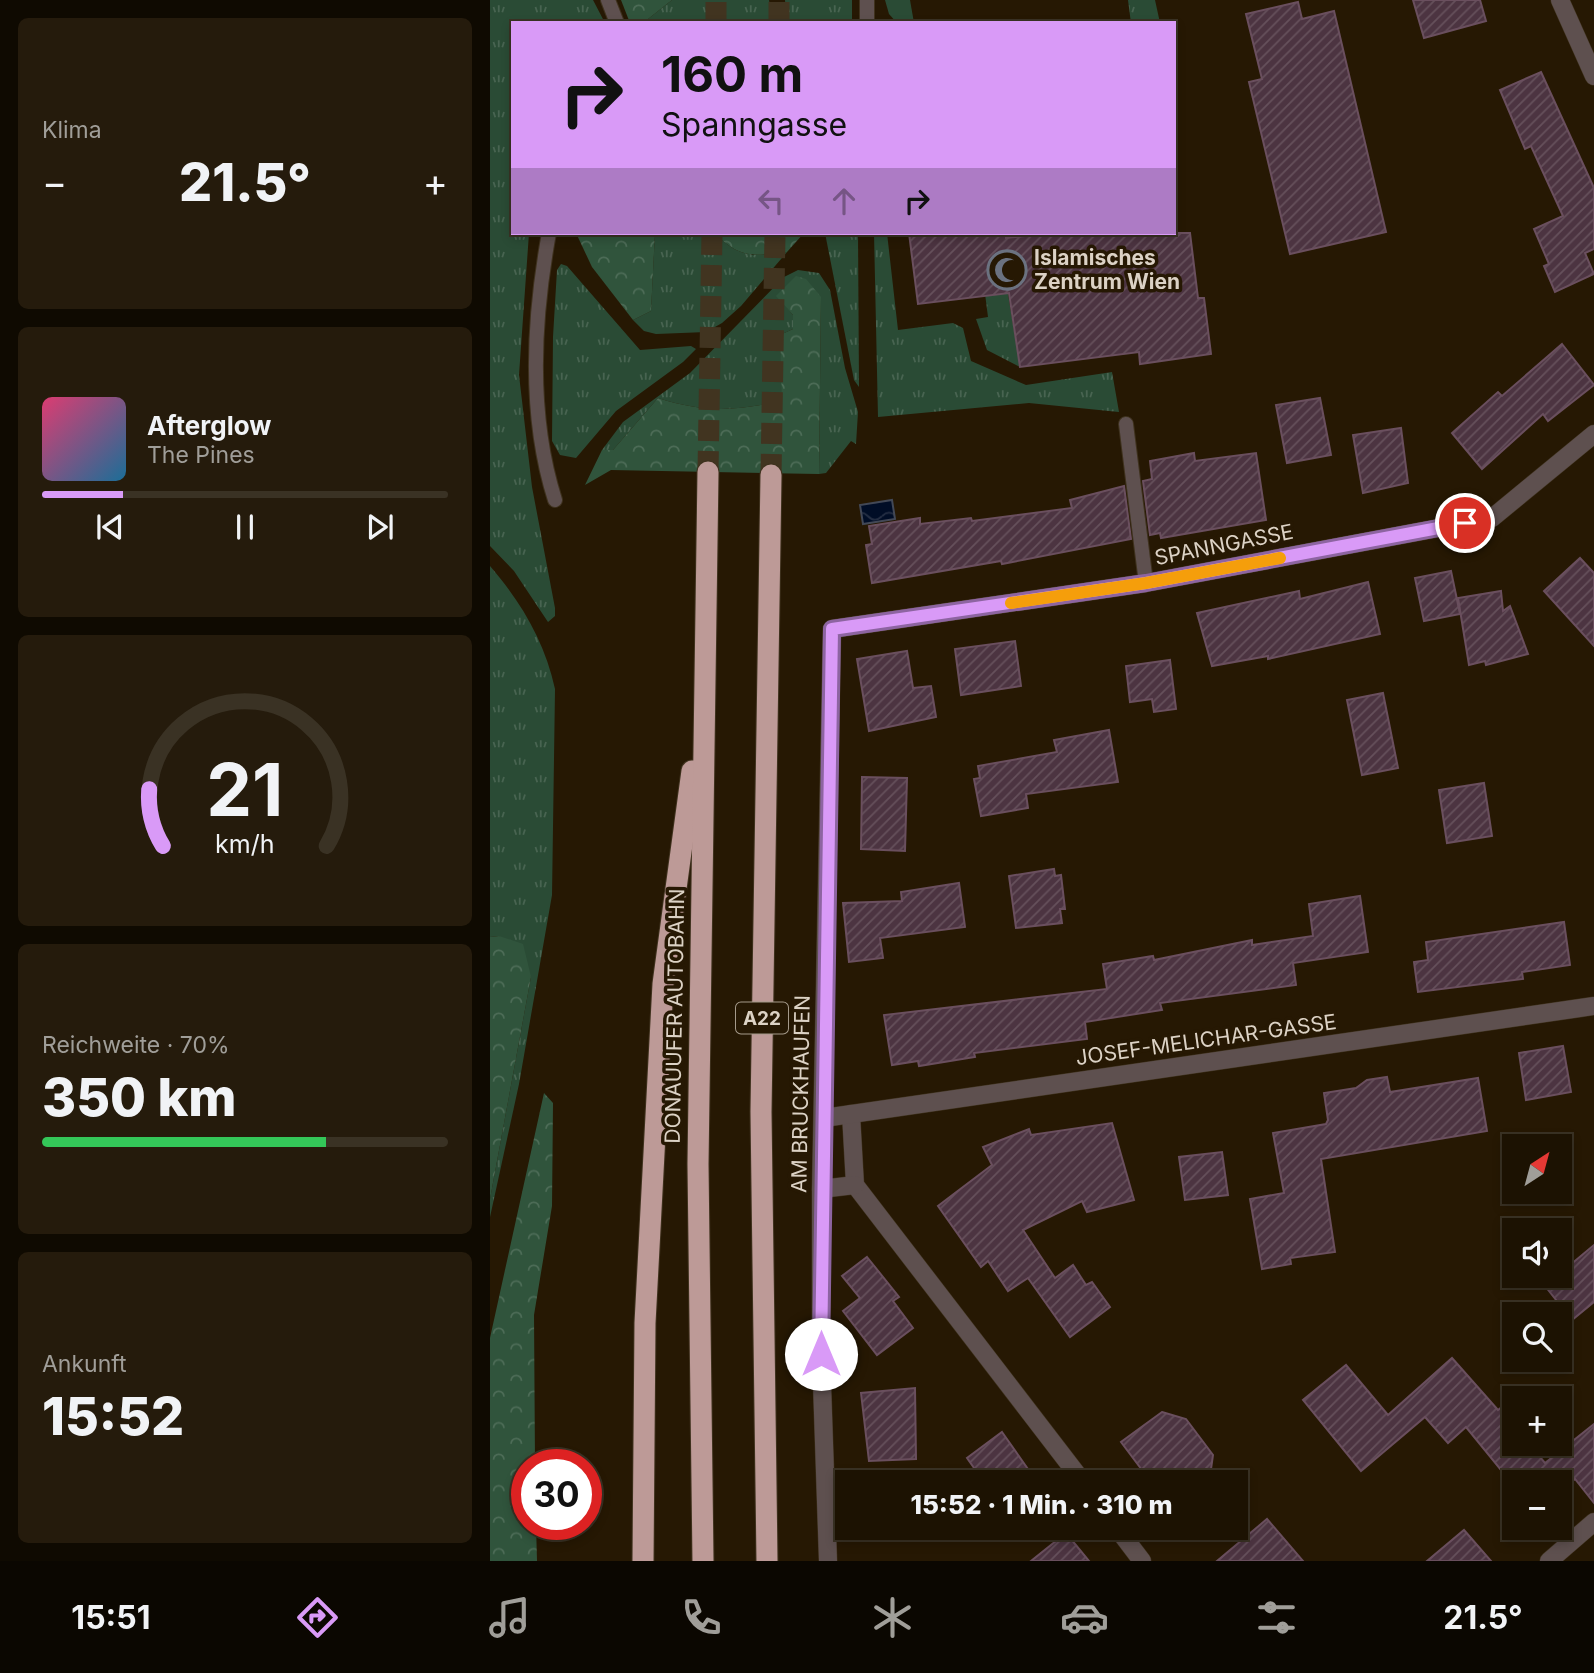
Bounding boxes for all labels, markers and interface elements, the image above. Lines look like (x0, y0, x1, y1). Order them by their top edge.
text: 160 m (661, 45, 803, 104)
icon: right (546, 49, 637, 140)
text: Spanngasse (661, 105, 847, 144)
text: Klima (42, 116, 102, 144)
text: 21.5° (179, 151, 311, 214)
text: − (42, 159, 67, 205)
text: + (423, 159, 448, 205)
icon: left (752, 182, 790, 220)
icon: ahead (825, 182, 863, 220)
icon: right (898, 182, 936, 220)
place label: Islamisches Zentrum Wien (1034, 245, 1180, 294)
mosque icon: Islamisches Zentrum Wien (986, 249, 1028, 291)
text: Afterglow (147, 410, 271, 441)
text: The Pines (147, 441, 255, 469)
pin (1435, 493, 1495, 553)
icon: arrive (1446, 504, 1484, 542)
icon: previous (91, 508, 129, 546)
icon: pause (226, 508, 264, 546)
icon: next (361, 508, 399, 546)
street label: SPANNGASSE (1152, 519, 1295, 570)
text: 21 (206, 746, 284, 835)
text: km/h (215, 829, 275, 859)
street label: DONAUUFER AUTOBAHN (660, 888, 689, 1144)
street label: AM BRUCKHAUFEN (786, 995, 815, 1193)
road number: A22 (736, 1002, 788, 1034)
street label: JOSEF-MELICHAR-GASSE (1074, 1009, 1338, 1070)
text: Reichweite · 70% (42, 1031, 230, 1059)
text: 350 km (42, 1066, 236, 1129)
north arrow (1502, 1134, 1572, 1204)
map controls (1502, 1134, 1572, 1540)
button: sound (1502, 1218, 1572, 1288)
button: search (1502, 1302, 1572, 1372)
position arrow (784, 1317, 858, 1391)
text: Ankunft (42, 1350, 127, 1378)
text: 15:52 (42, 1385, 184, 1448)
button: + (1502, 1386, 1572, 1456)
speed limit sign: 30 (511, 1449, 602, 1540)
button: − (1502, 1470, 1572, 1540)
text: 15:52 · 1 Min. · 310 m (910, 1489, 1173, 1520)
icon: directions (293, 1593, 342, 1642)
icon: music (485, 1593, 534, 1642)
icon: phone (677, 1593, 726, 1642)
icon: climate (868, 1593, 917, 1642)
icon: car (1060, 1593, 1109, 1642)
icon: filters (1252, 1593, 1301, 1642)
text: 15:51 (71, 1598, 151, 1637)
text: 21.5° (1443, 1598, 1523, 1637)

